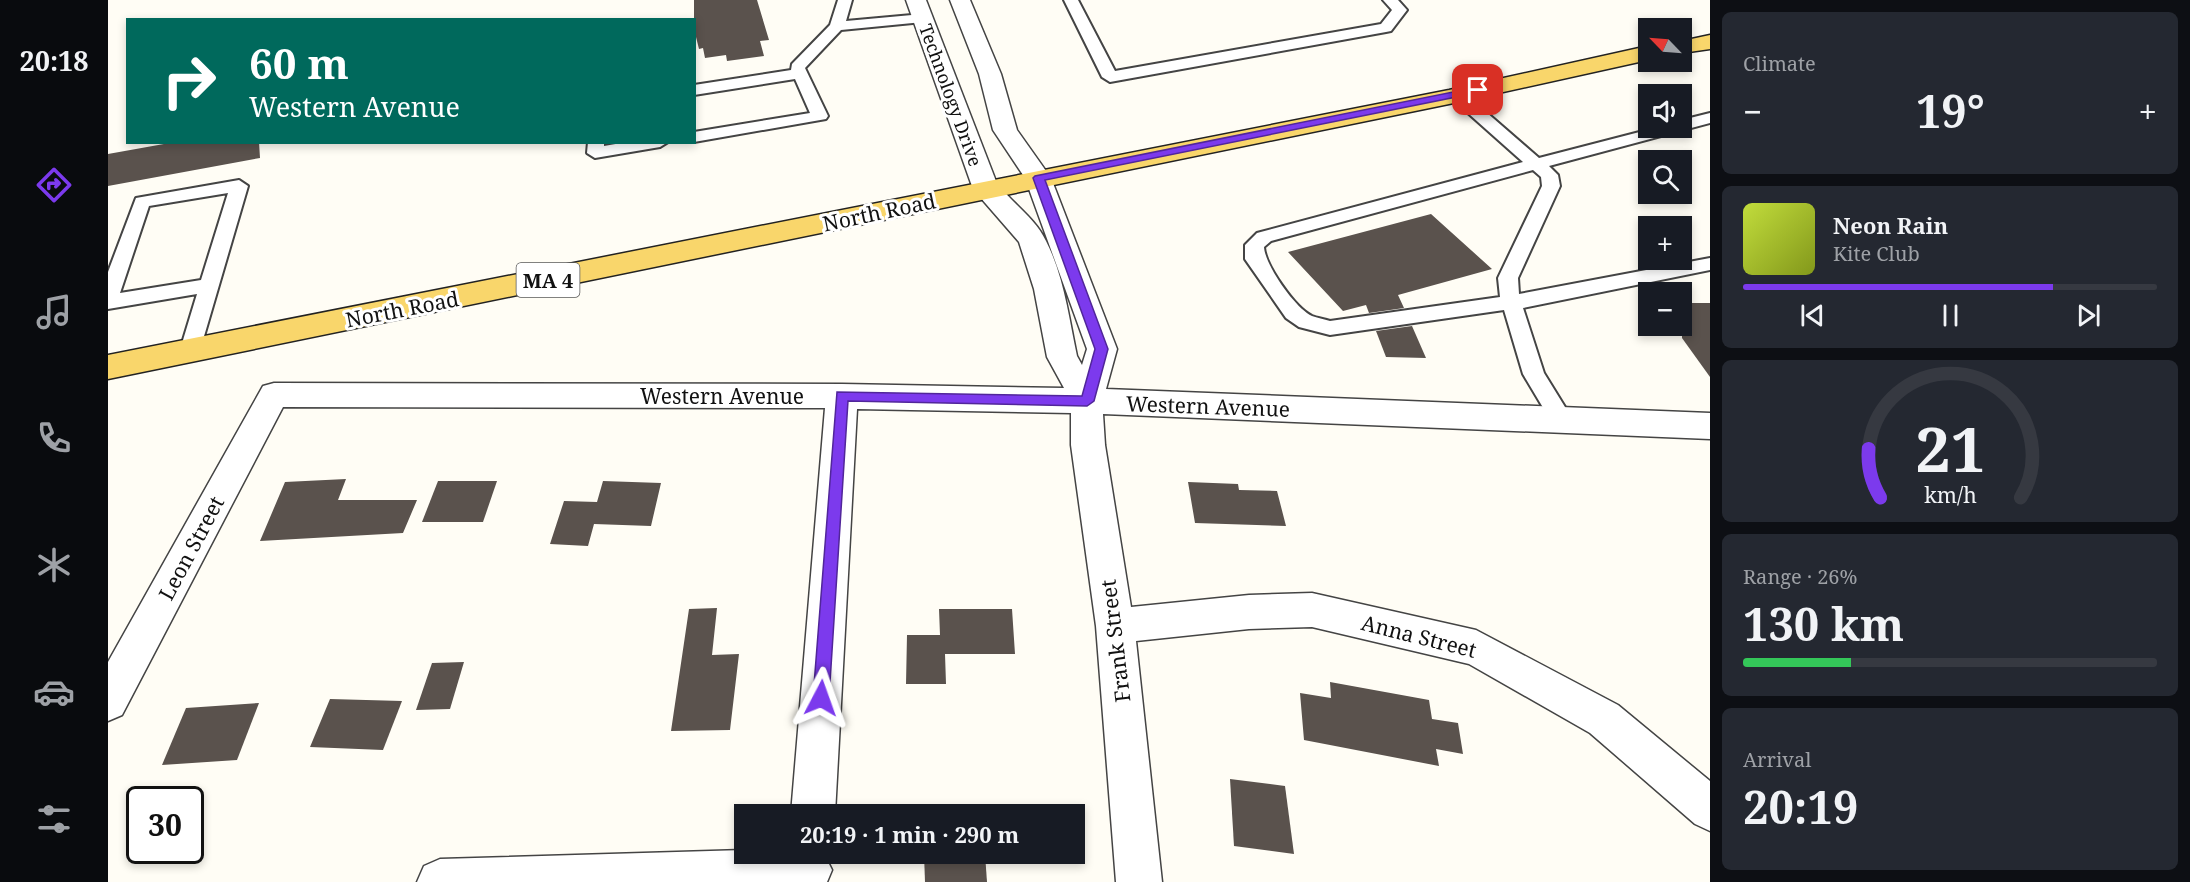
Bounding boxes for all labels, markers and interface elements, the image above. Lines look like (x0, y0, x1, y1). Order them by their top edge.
north arrow (1638, 18, 1692, 72)
map controls (1638, 18, 1692, 336)
street label: Technology Drive (914, 20, 988, 170)
text: 60 m (249, 34, 349, 91)
text: 20:18 (19, 42, 89, 79)
icon: right (150, 42, 228, 120)
text: Climate (1743, 50, 1816, 77)
pin (1452, 64, 1503, 115)
icon: arrive (1461, 73, 1494, 106)
text: 19° (1916, 80, 1985, 141)
button: sound (1638, 84, 1692, 138)
text: Western Avenue (249, 88, 460, 125)
text: − (1743, 89, 1762, 134)
text: + (2139, 89, 2157, 134)
button: search (1638, 150, 1692, 204)
icon: directions (33, 164, 75, 206)
street label: North Road (820, 186, 938, 238)
text: Neon Rain (1833, 210, 1948, 240)
button: + (1638, 216, 1692, 270)
text: Kite Club (1833, 240, 1920, 267)
road number: MA 4 (516, 263, 580, 297)
button: − (1638, 282, 1692, 336)
street label: North Road (343, 284, 461, 334)
icon: music (33, 291, 75, 333)
icon: previous (1796, 299, 1829, 332)
icon: pause (1934, 299, 1967, 332)
icon: next (2072, 299, 2105, 332)
street label: Western Avenue (640, 382, 804, 410)
street label: Western Avenue (1126, 389, 1290, 423)
text: 21 (1915, 405, 1985, 490)
icon: phone (33, 417, 75, 459)
text: km/h (1924, 480, 1977, 509)
street label: Leon Street (152, 491, 230, 605)
icon: climate (33, 544, 75, 586)
text: Range · 26% (1743, 563, 1857, 590)
street label: Frank Street (1094, 578, 1136, 704)
text: 130 km (1743, 593, 1904, 654)
street label: Anna Street (1358, 608, 1480, 664)
position arrow (789, 666, 853, 730)
icon: car (33, 671, 75, 713)
text: Arrival (1743, 746, 1811, 773)
text: 20:19 (1743, 776, 1858, 837)
speed limit sign: 30 (126, 786, 204, 864)
icon: filters (33, 798, 75, 840)
text: 20:19 · 1 min · 290 m (800, 819, 1019, 849)

